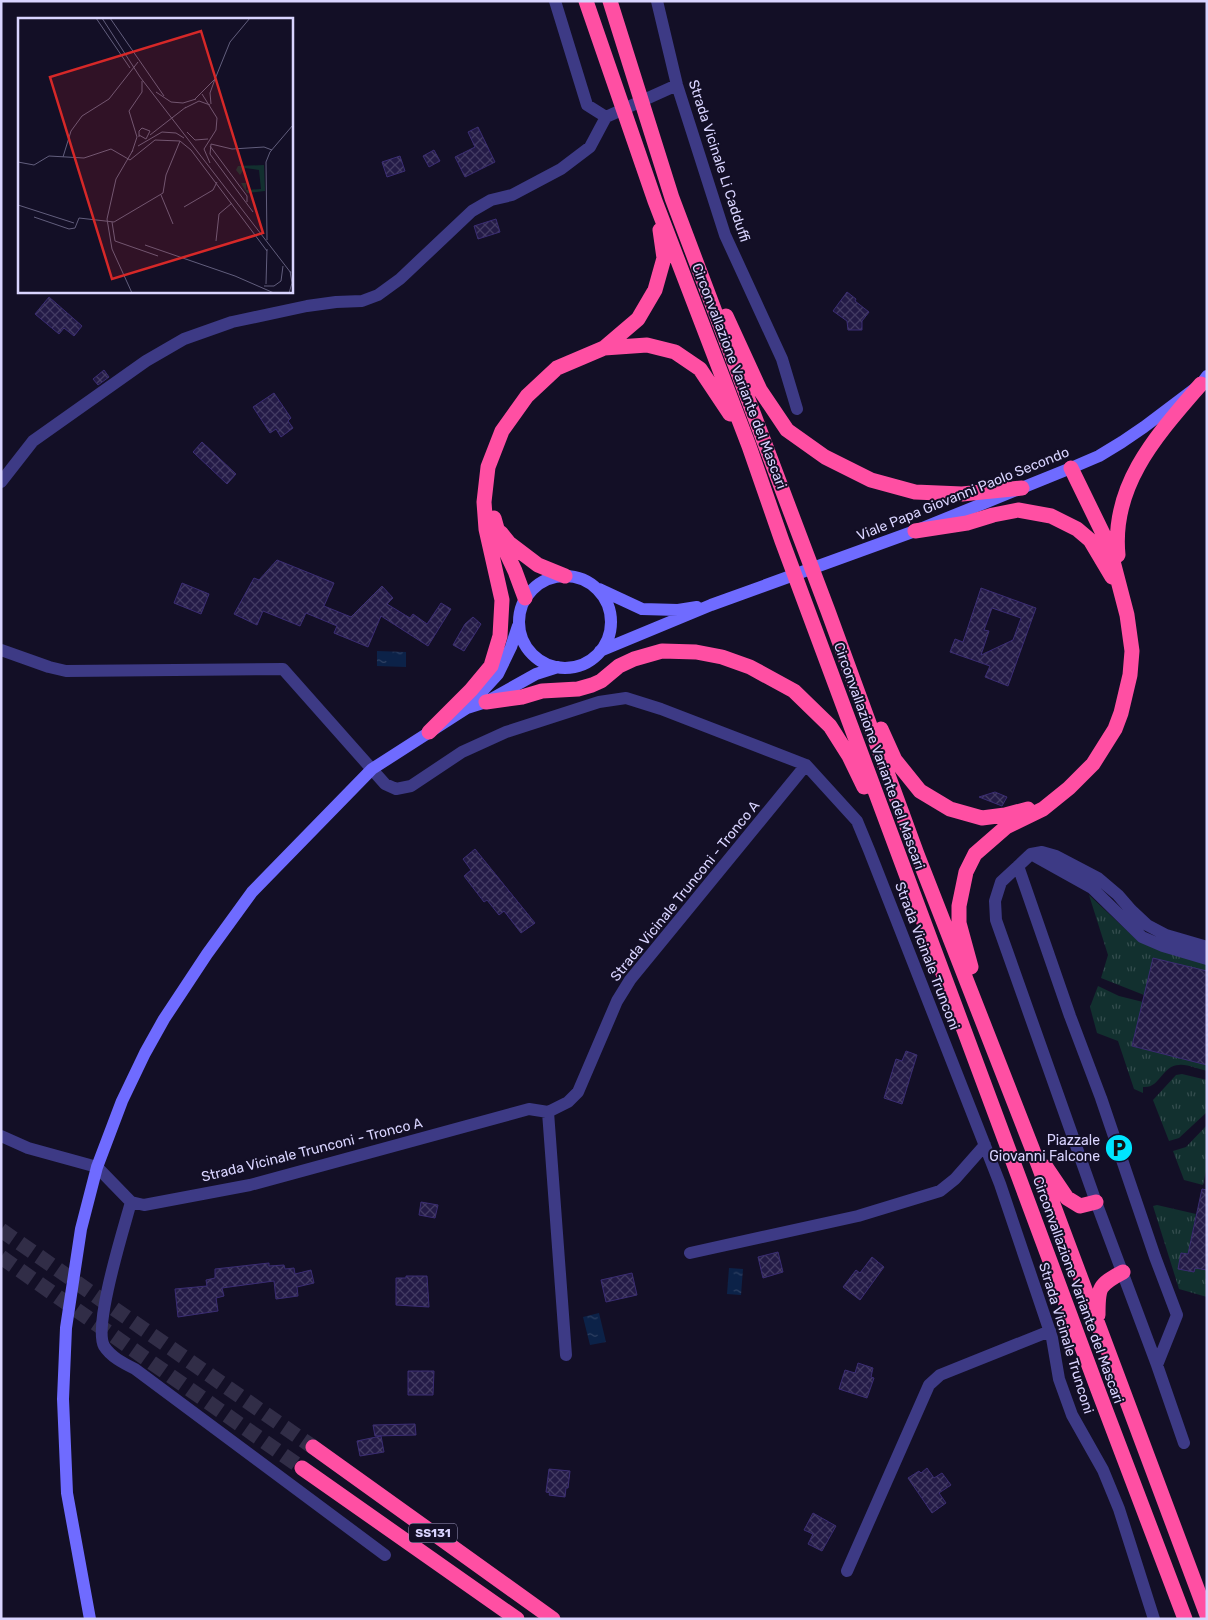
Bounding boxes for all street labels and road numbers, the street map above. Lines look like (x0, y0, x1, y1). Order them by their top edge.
street label: Strada Vicinale Li Cadduffi (685, 78, 753, 244)
street label: Circonvallazione Variante del Mascari (688, 261, 790, 491)
street label: Viale Papa Giovanni Paolo Secondo (854, 444, 1072, 544)
street label: Circonvallazione Variante del Mascari (830, 640, 928, 872)
street label: Strada Vicinale Trunconi - Tronco A (607, 797, 764, 985)
street label: Strada Vicinale Trunconi (891, 880, 963, 1032)
street label: Strada Vicinale Trunconi - Tronco A (200, 1114, 425, 1186)
street label: Circonvallazione Variante del Mascari (1029, 1174, 1127, 1406)
street label: Strada Vicinale Trunconi (1035, 1260, 1097, 1416)
road number: SS131 (409, 1524, 457, 1542)

